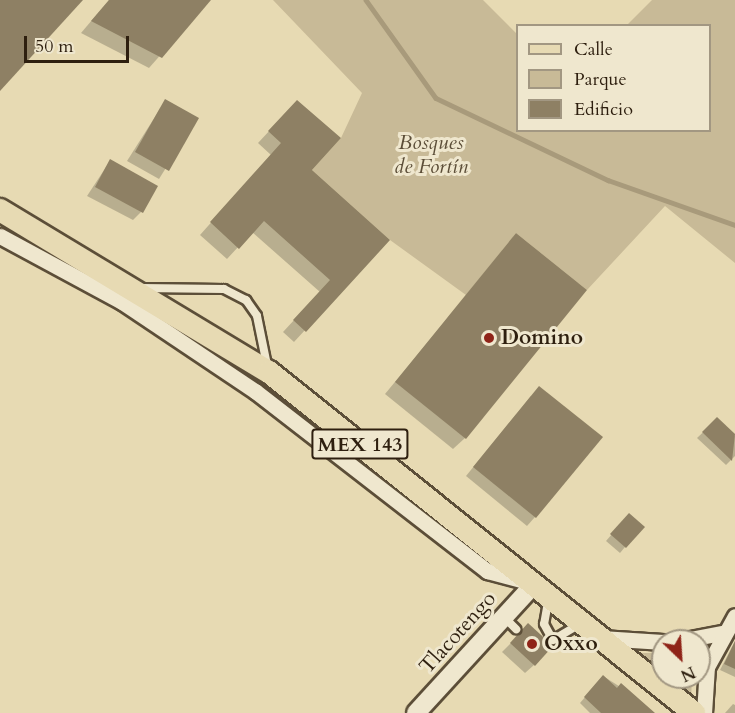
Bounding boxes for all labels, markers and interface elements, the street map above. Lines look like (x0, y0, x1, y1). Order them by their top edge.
scale bar (27, 24, 132, 62)
legend (516, 24, 711, 132)
text: 50 m (35, 34, 74, 59)
text: Calle (574, 37, 613, 62)
text: Parque (574, 67, 627, 92)
text: Edificio (574, 97, 633, 122)
park label: Bosques de Fortín (394, 130, 468, 180)
place label: Domino (501, 325, 583, 351)
marker: Domino (482, 331, 496, 345)
road number: MEX 143 (310, 427, 410, 461)
street label: Tlacotengo (415, 587, 501, 679)
north arrow (651, 629, 711, 689)
place label: Oxxo (544, 631, 598, 657)
marker: Oxxo (525, 637, 539, 651)
text: N (677, 661, 699, 686)

